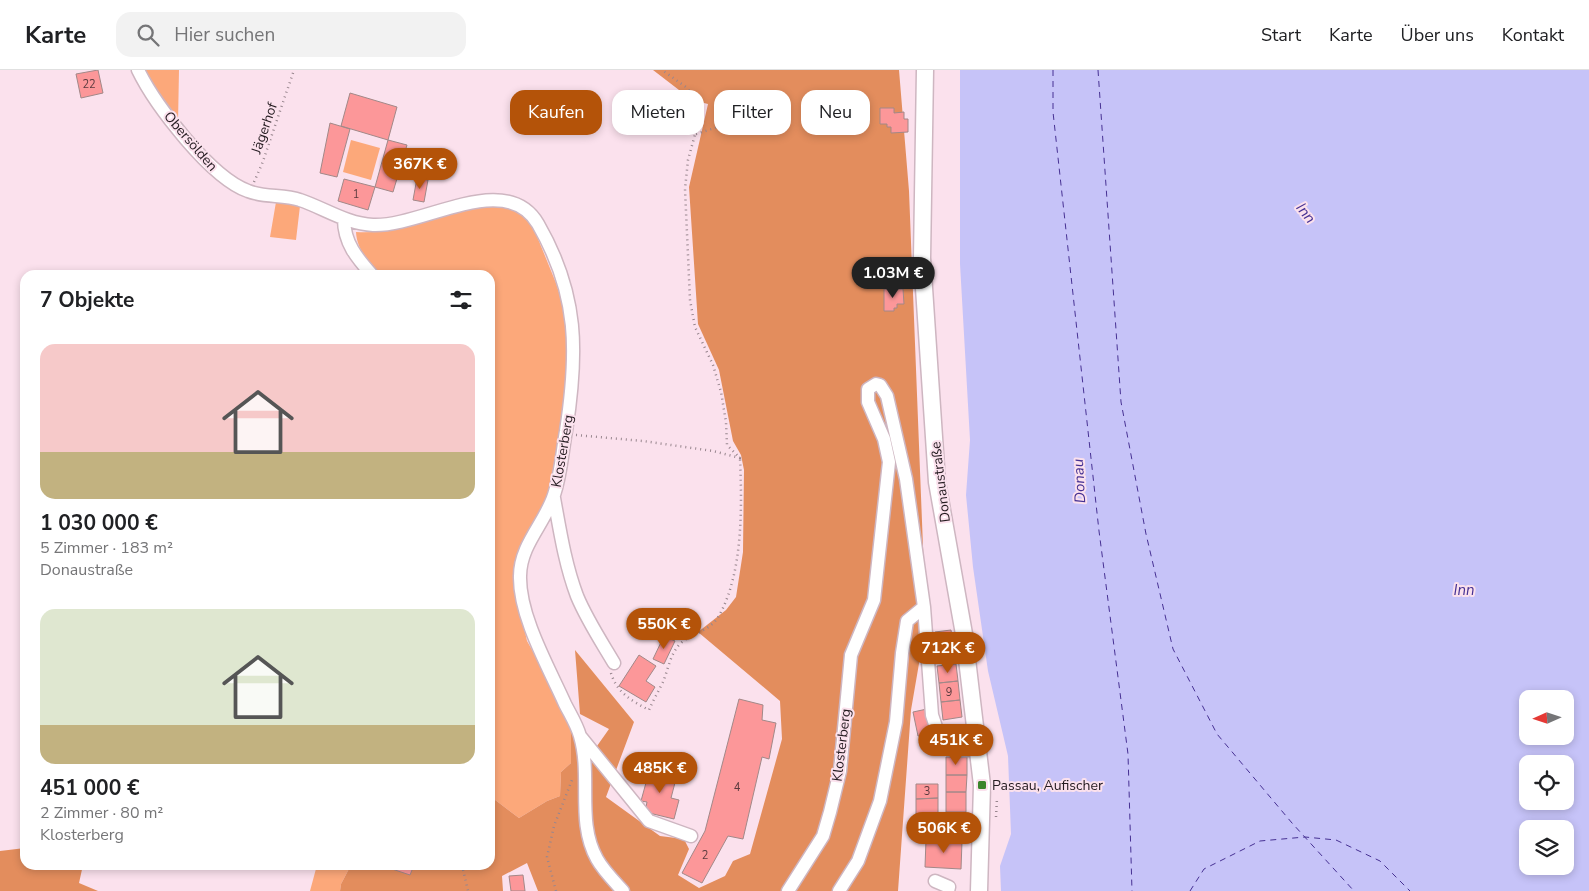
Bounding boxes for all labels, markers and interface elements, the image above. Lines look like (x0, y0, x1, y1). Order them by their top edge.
search box (116, 12, 466, 57)
text: Karte (25, 19, 86, 51)
icon: search (134, 21, 162, 49)
text: Hier suchen (174, 22, 275, 48)
text: Start (1261, 23, 1301, 47)
text: Karte (1329, 23, 1373, 47)
text: Über uns (1401, 23, 1474, 47)
text: Kontakt (1502, 23, 1564, 47)
house number: 22 (82, 77, 96, 92)
chip: Kaufen (510, 90, 602, 135)
chip: Mieten (612, 90, 704, 135)
chip: Filter (714, 90, 791, 135)
chip: Neu (801, 90, 870, 135)
street label: Jägerhof (247, 100, 282, 157)
street label: Obersölden (159, 107, 222, 175)
pin: 367K € (379, 148, 461, 190)
text: 367K € (393, 153, 447, 175)
house number: 1 (353, 187, 359, 202)
water label: Inn (1292, 199, 1320, 227)
pin: 1.03M € (847, 256, 939, 299)
text: 1.03M € (863, 262, 923, 284)
text: 7 Objekte (40, 286, 134, 314)
icon: filters (447, 286, 475, 314)
icon: home (213, 377, 303, 467)
street label: Klosterberg (547, 413, 578, 489)
street label: Donaustraße (926, 440, 955, 523)
water label: Donau (1068, 458, 1090, 504)
text: 1 030 000 € (40, 509, 158, 537)
text: 5 Zimmer · 183 m² (40, 537, 173, 559)
text: Donaustraße (40, 559, 133, 581)
water label: Inn (1454, 580, 1474, 600)
pin: 550K € (623, 608, 705, 650)
text: 550K € (637, 613, 691, 635)
pin: 712K € (907, 632, 989, 674)
text: 712K € (921, 637, 975, 659)
icon: home (213, 642, 303, 732)
house number: 9 (946, 685, 952, 700)
north arrow (1519, 690, 1574, 745)
map controls (1519, 690, 1574, 875)
street label: Klosterberg (828, 708, 855, 783)
pin: 451K € (915, 724, 997, 766)
text: 451K € (929, 729, 983, 751)
pin: 485K € (619, 752, 701, 794)
button: locate (1519, 755, 1574, 810)
text: 485K € (633, 757, 687, 779)
text: 451 000 € (40, 774, 140, 802)
place label: Passau, Aufischer (992, 776, 1103, 795)
marker: Passau, Aufischer (976, 779, 988, 791)
house number: 4 (734, 780, 741, 795)
house number: 3 (924, 784, 930, 799)
text: 2 Zimmer · 80 m² (40, 802, 163, 824)
pin: 506K € (903, 812, 985, 854)
text: 506K € (917, 817, 971, 839)
button: layers (1519, 820, 1574, 875)
text: Klosterberg (40, 824, 124, 846)
house number: 2 (702, 848, 708, 863)

